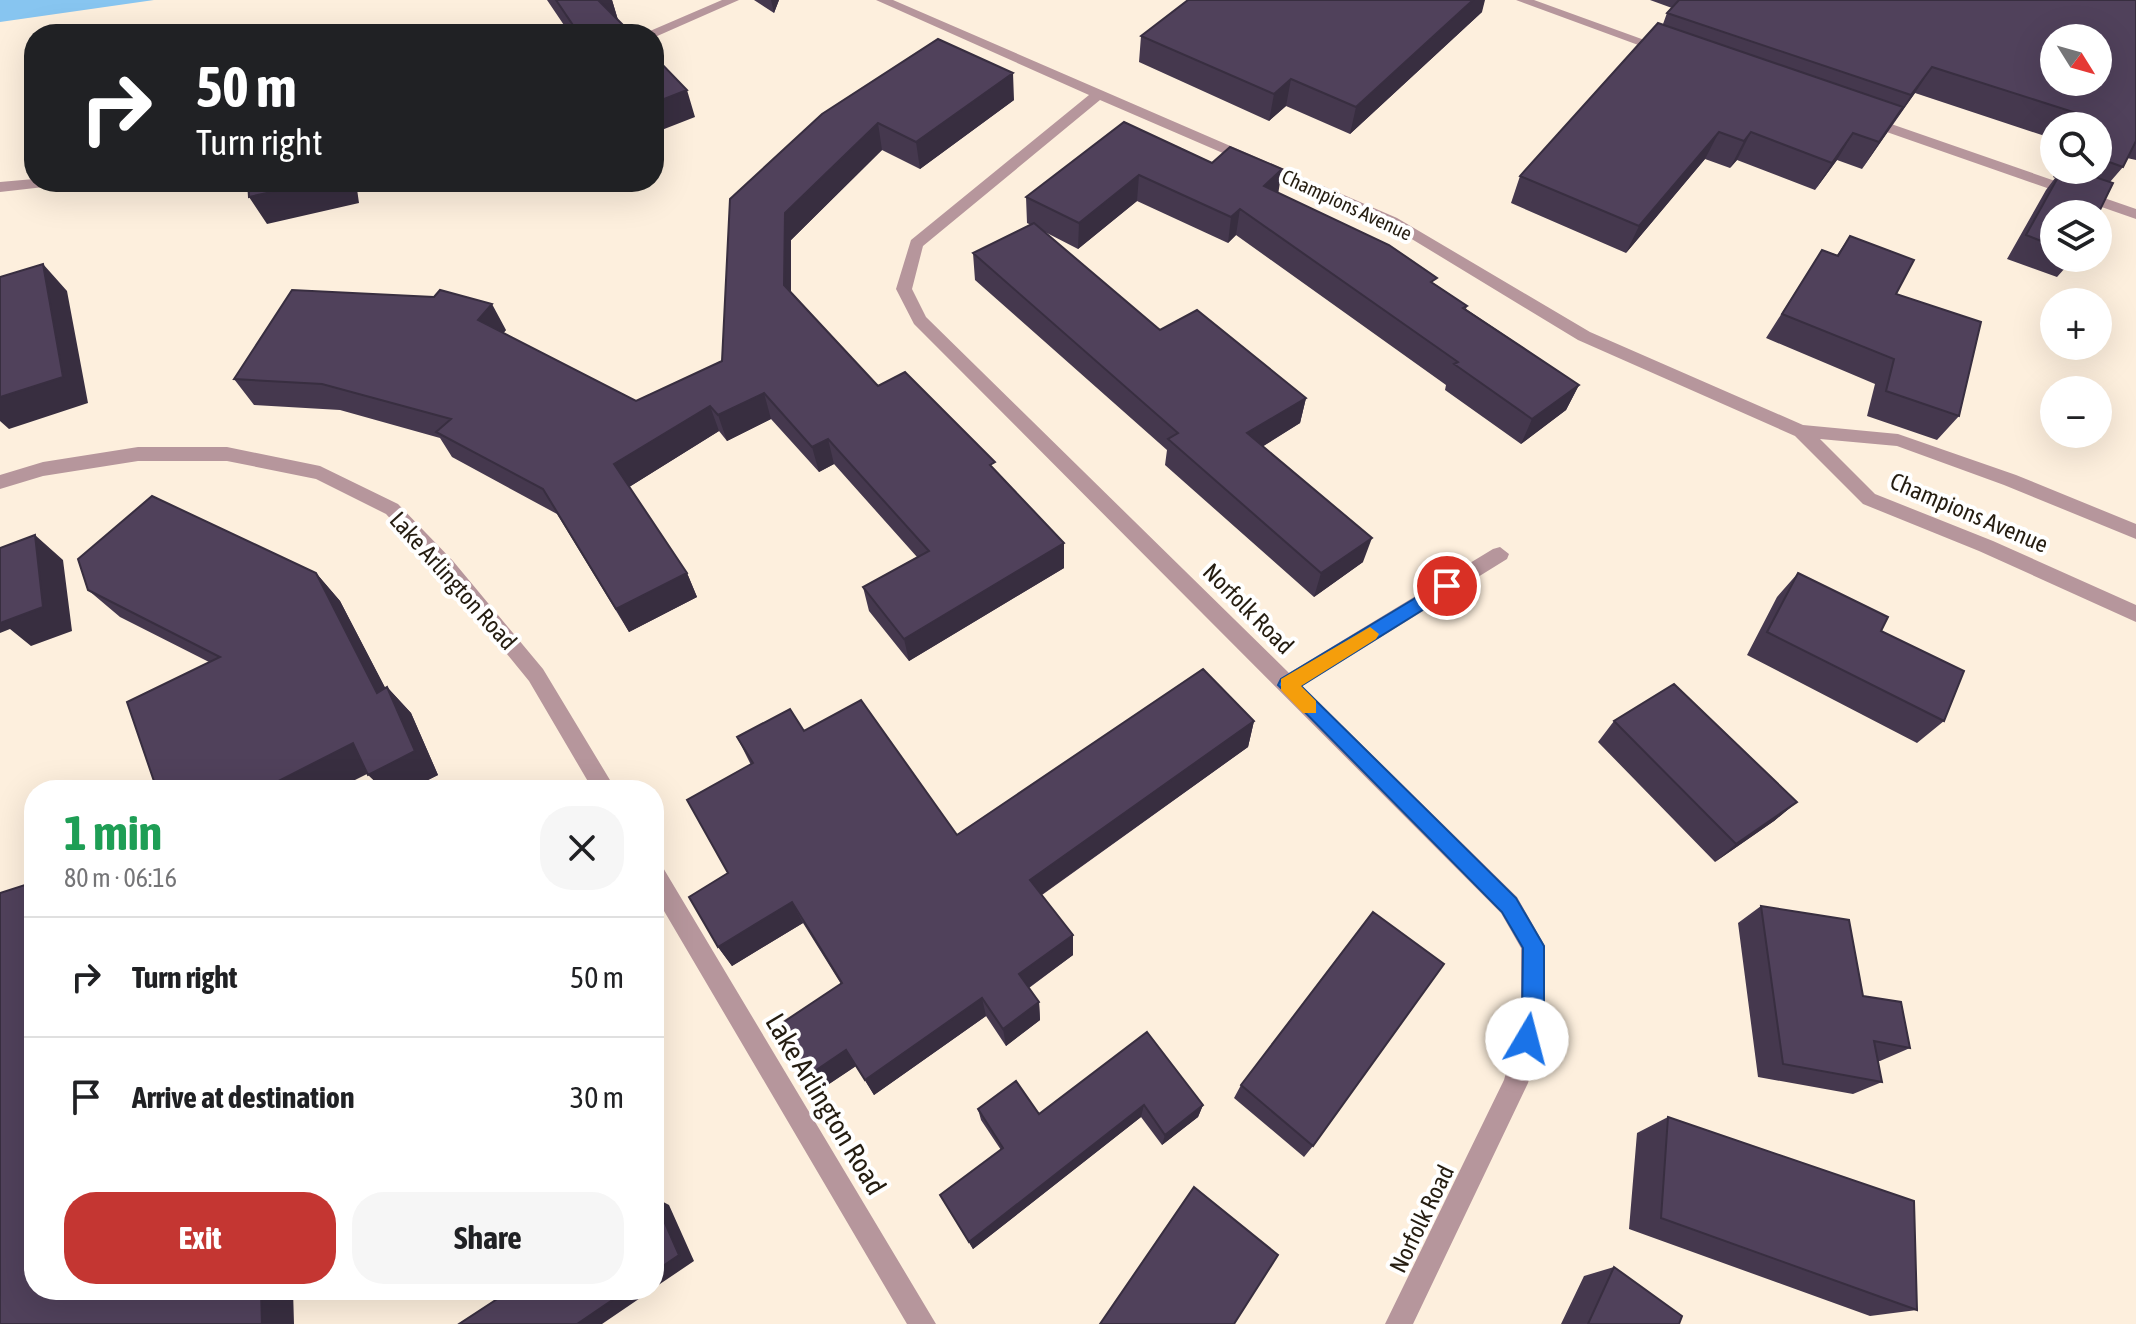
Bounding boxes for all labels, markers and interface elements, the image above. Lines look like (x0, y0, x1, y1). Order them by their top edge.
north arrow (2040, 24, 2112, 96)
map controls (2040, 24, 2112, 448)
text: 50 m (196, 55, 297, 119)
icon: right (64, 56, 168, 160)
button: search (2040, 112, 2112, 184)
text: Turn right (196, 121, 323, 163)
street label: Champions Avenue (1279, 164, 1416, 245)
button: layers (2040, 200, 2112, 272)
button: + (2040, 288, 2112, 360)
button: − (2040, 376, 2112, 448)
street label: Champions Avenue (1886, 467, 2052, 558)
street label: Lake Arlington Road (384, 506, 522, 655)
pin (1413, 552, 1481, 620)
street label: Norfolk Road (1198, 558, 1299, 659)
icon: arrive (1425, 564, 1469, 608)
text: 1 min (64, 805, 162, 860)
button: close (540, 806, 624, 890)
text: 80 m · 06:16 (64, 863, 177, 893)
icon: right (64, 955, 108, 999)
text: Turn right (132, 960, 238, 994)
text: 50 m (570, 960, 624, 994)
position arrow (1485, 997, 1569, 1081)
street label: Lake Arlington Road (759, 1008, 893, 1200)
icon: arrive (64, 1075, 108, 1119)
text: Arrive at destination (132, 1080, 354, 1114)
text: 30 m (570, 1080, 624, 1114)
street label: Norfolk Road (1384, 1161, 1459, 1277)
button: Exit (64, 1192, 336, 1284)
button: Share (352, 1192, 624, 1284)

